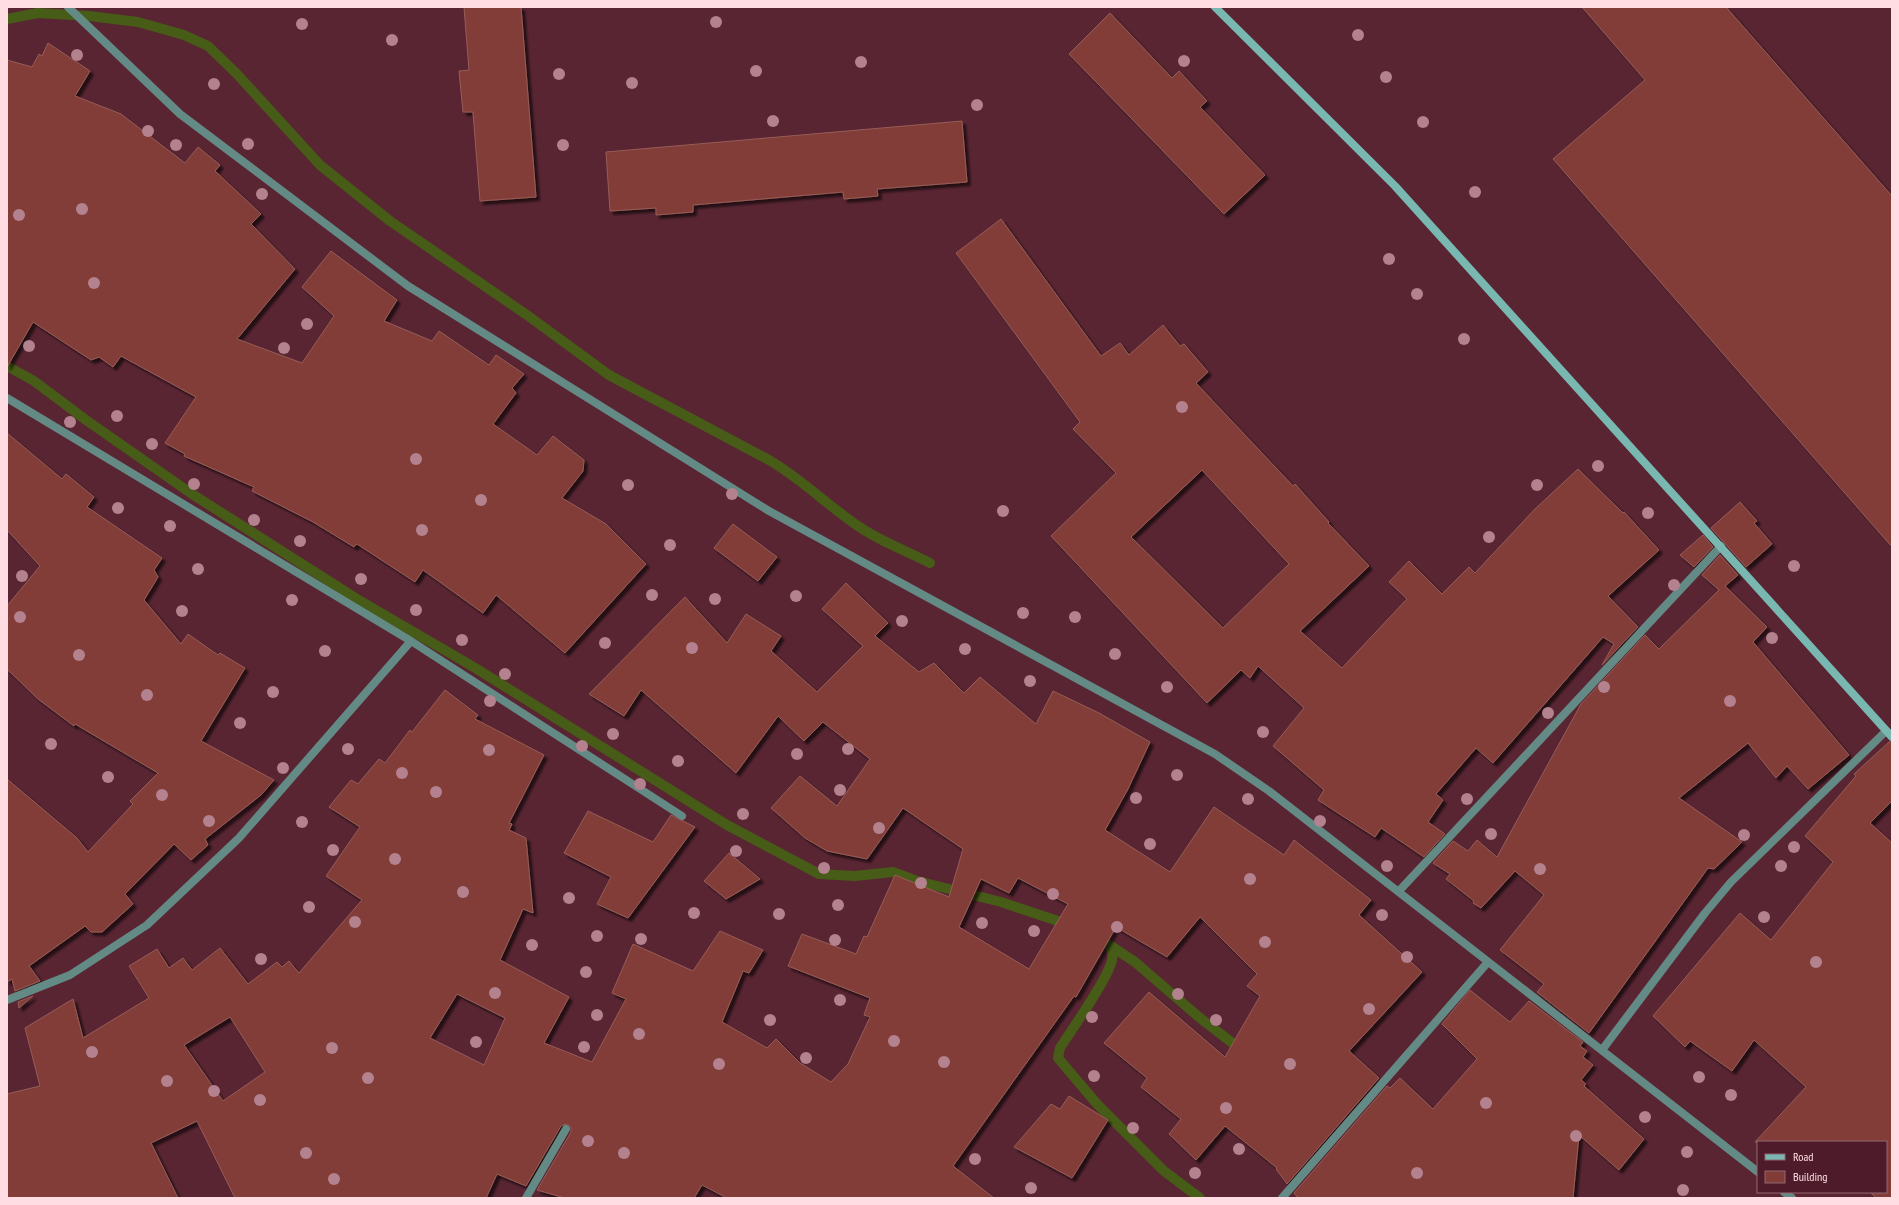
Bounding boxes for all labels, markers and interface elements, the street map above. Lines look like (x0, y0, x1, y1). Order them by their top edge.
legend (1757, 1141, 1887, 1193)
text: Road (1793, 1149, 1813, 1164)
text: Building (1793, 1169, 1828, 1184)

